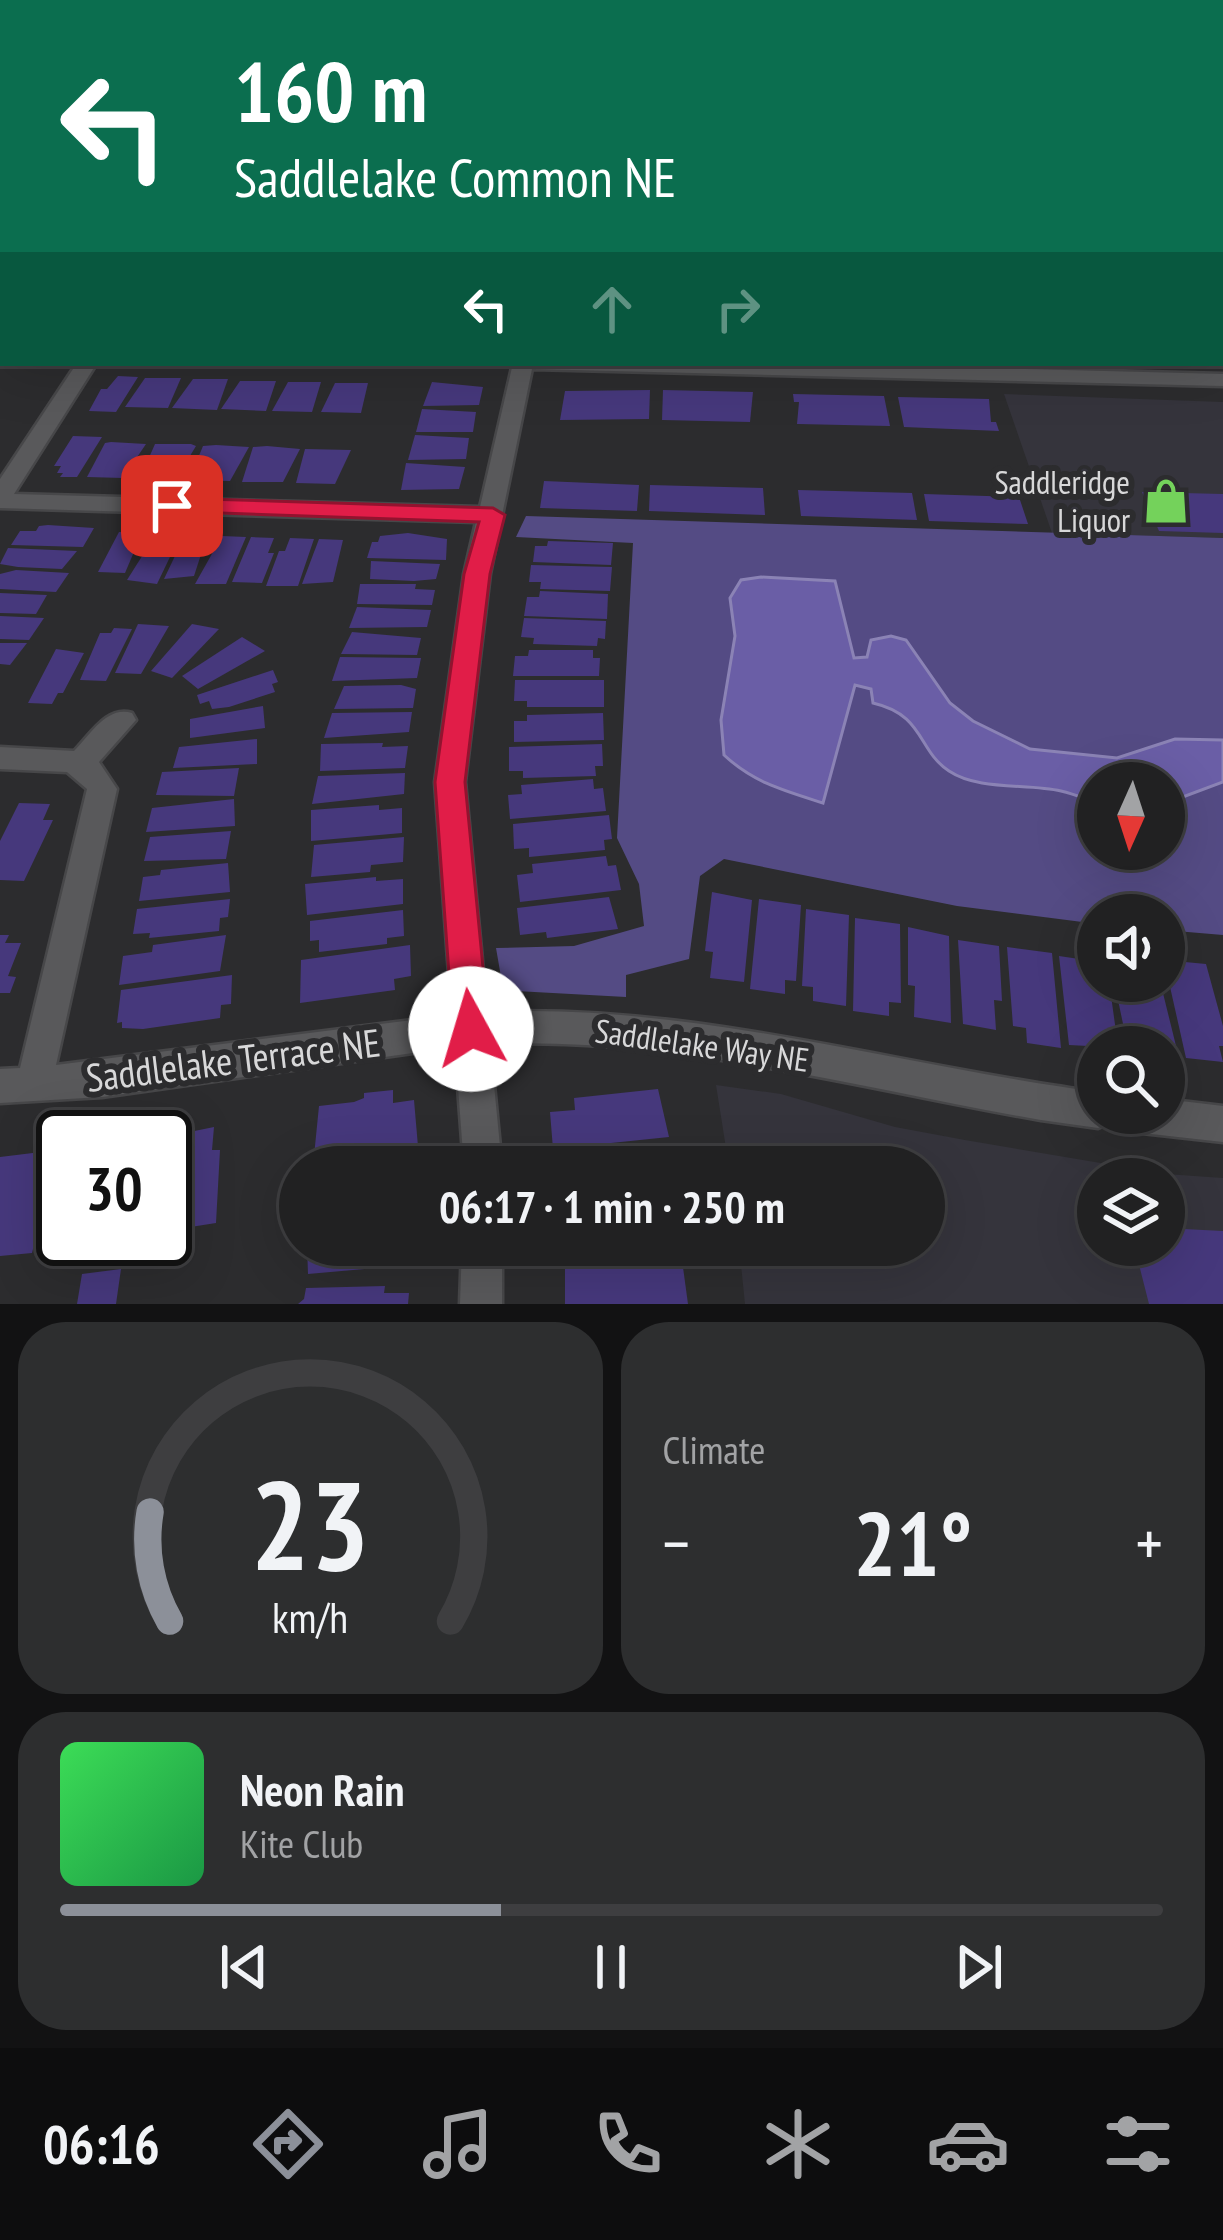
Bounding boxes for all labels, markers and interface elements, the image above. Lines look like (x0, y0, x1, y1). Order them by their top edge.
text: 160 m (234, 36, 427, 145)
icon: left (36, 48, 192, 204)
text: Saddlelake Common NE (234, 142, 676, 212)
icon: left (453, 276, 519, 342)
icon: ahead (579, 276, 645, 342)
icon: right (705, 276, 771, 342)
pin (121, 455, 223, 557)
place label: Saddleridge Liquor (994, 460, 1130, 541)
icon: arrive (139, 473, 205, 539)
shop icon: Saddleridge Liquor (1141, 476, 1191, 526)
north arrow (1077, 762, 1185, 870)
map controls (1077, 762, 1185, 1266)
button: sound (1077, 894, 1185, 1002)
position arrow (408, 966, 534, 1092)
street label: Saddlelake Way NE (592, 1008, 812, 1081)
street label: Saddlelake Terrace NE (83, 1016, 383, 1103)
button: search (1077, 1026, 1185, 1134)
speed limit sign: 30 (36, 1110, 192, 1266)
button: layers (1077, 1158, 1185, 1266)
text: 06:17 · 1 min · 250 m (439, 1177, 785, 1235)
text: Climate (663, 1424, 765, 1475)
text: 23 (251, 1443, 370, 1604)
text: 21° (853, 1484, 972, 1601)
text: − (663, 1500, 690, 1585)
text: + (1136, 1500, 1163, 1585)
text: km/h (272, 1589, 348, 1645)
text: Neon Rain (240, 1760, 405, 1818)
text: Kite Club (240, 1818, 363, 1869)
icon: previous (211, 1934, 277, 2000)
icon: pause (578, 1934, 644, 2000)
icon: next (946, 1934, 1012, 2000)
icon: directions (246, 2102, 330, 2186)
icon: music (416, 2102, 500, 2186)
icon: phone (586, 2102, 670, 2186)
icon: climate (756, 2102, 840, 2186)
icon: car (926, 2102, 1010, 2186)
icon: filters (1096, 2102, 1180, 2186)
text: 06:16 (43, 2109, 160, 2179)

